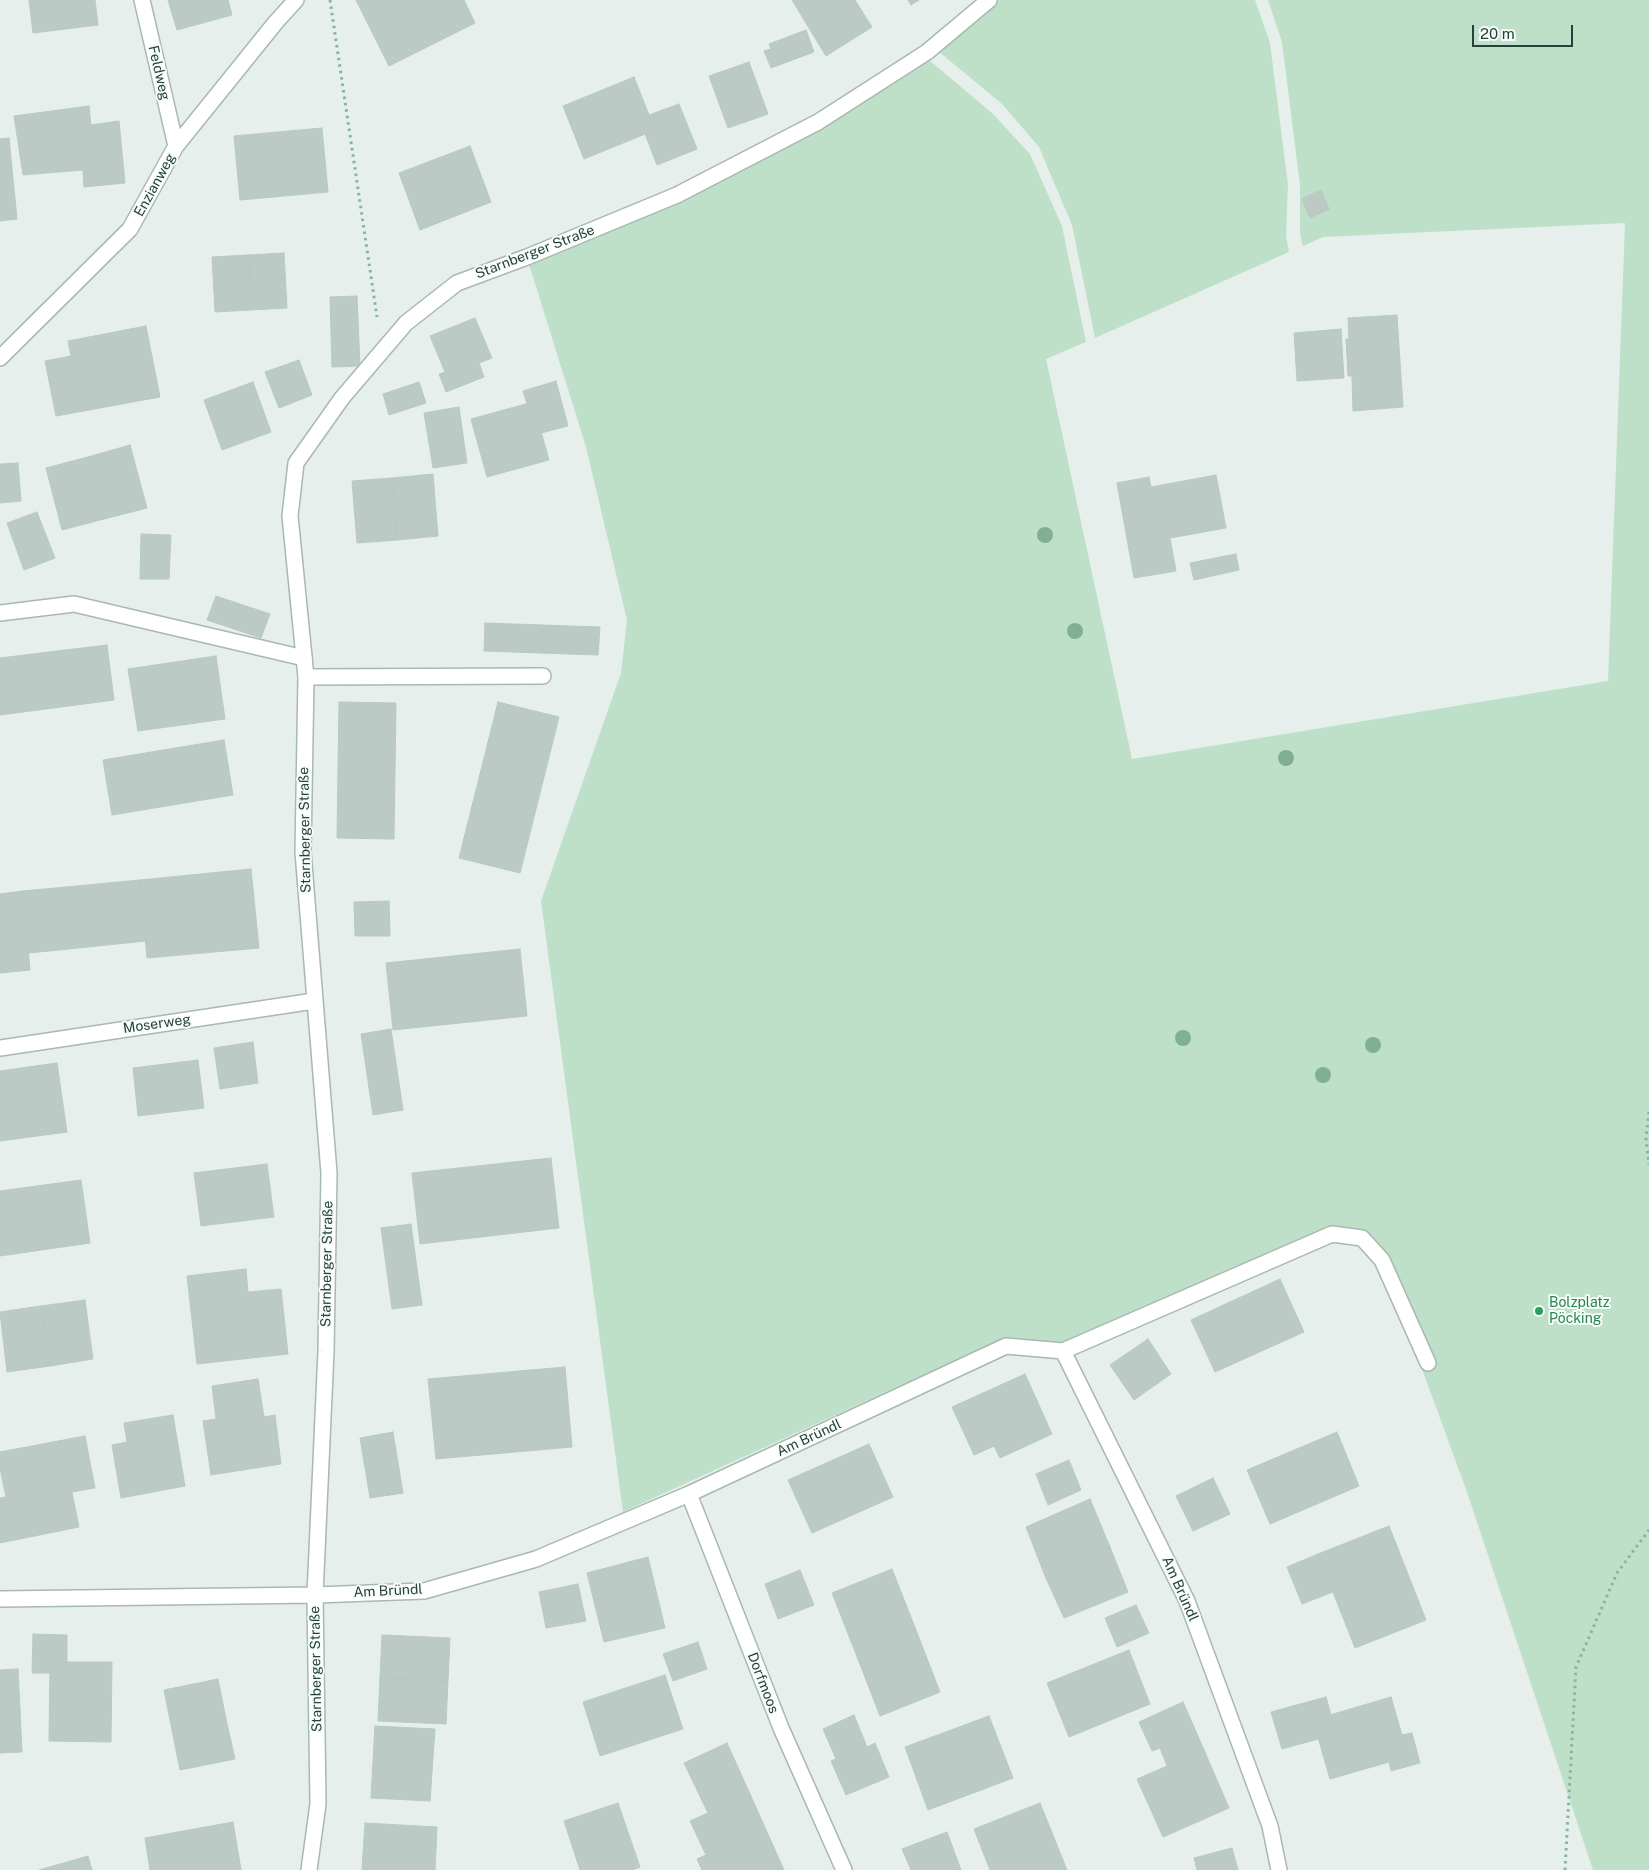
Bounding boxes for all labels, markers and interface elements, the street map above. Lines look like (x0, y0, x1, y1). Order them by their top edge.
scale bar (1474, 15, 1575, 47)
text: 20 m (1480, 25, 1515, 42)
street label: Feldweg (145, 44, 173, 102)
street label: Enzianweg (131, 150, 179, 220)
street label: Starnberger Straße (473, 222, 597, 282)
street label: Starnberger Straße (295, 767, 315, 893)
street label: Moserweg (122, 1011, 192, 1037)
street label: Starnberger Straße (317, 1201, 337, 1327)
place label: Bolzplatz Pöcking (1549, 1295, 1610, 1328)
marker: Bolzplatz Pöcking (1533, 1305, 1545, 1317)
street label: Am Bründl (774, 1416, 844, 1460)
street label: Am Bründl (1158, 1554, 1202, 1624)
street label: Am Bründl (353, 1581, 423, 1601)
street label: Starnberger Straße (306, 1606, 326, 1732)
street label: Dorfmoos (744, 1650, 782, 1716)

